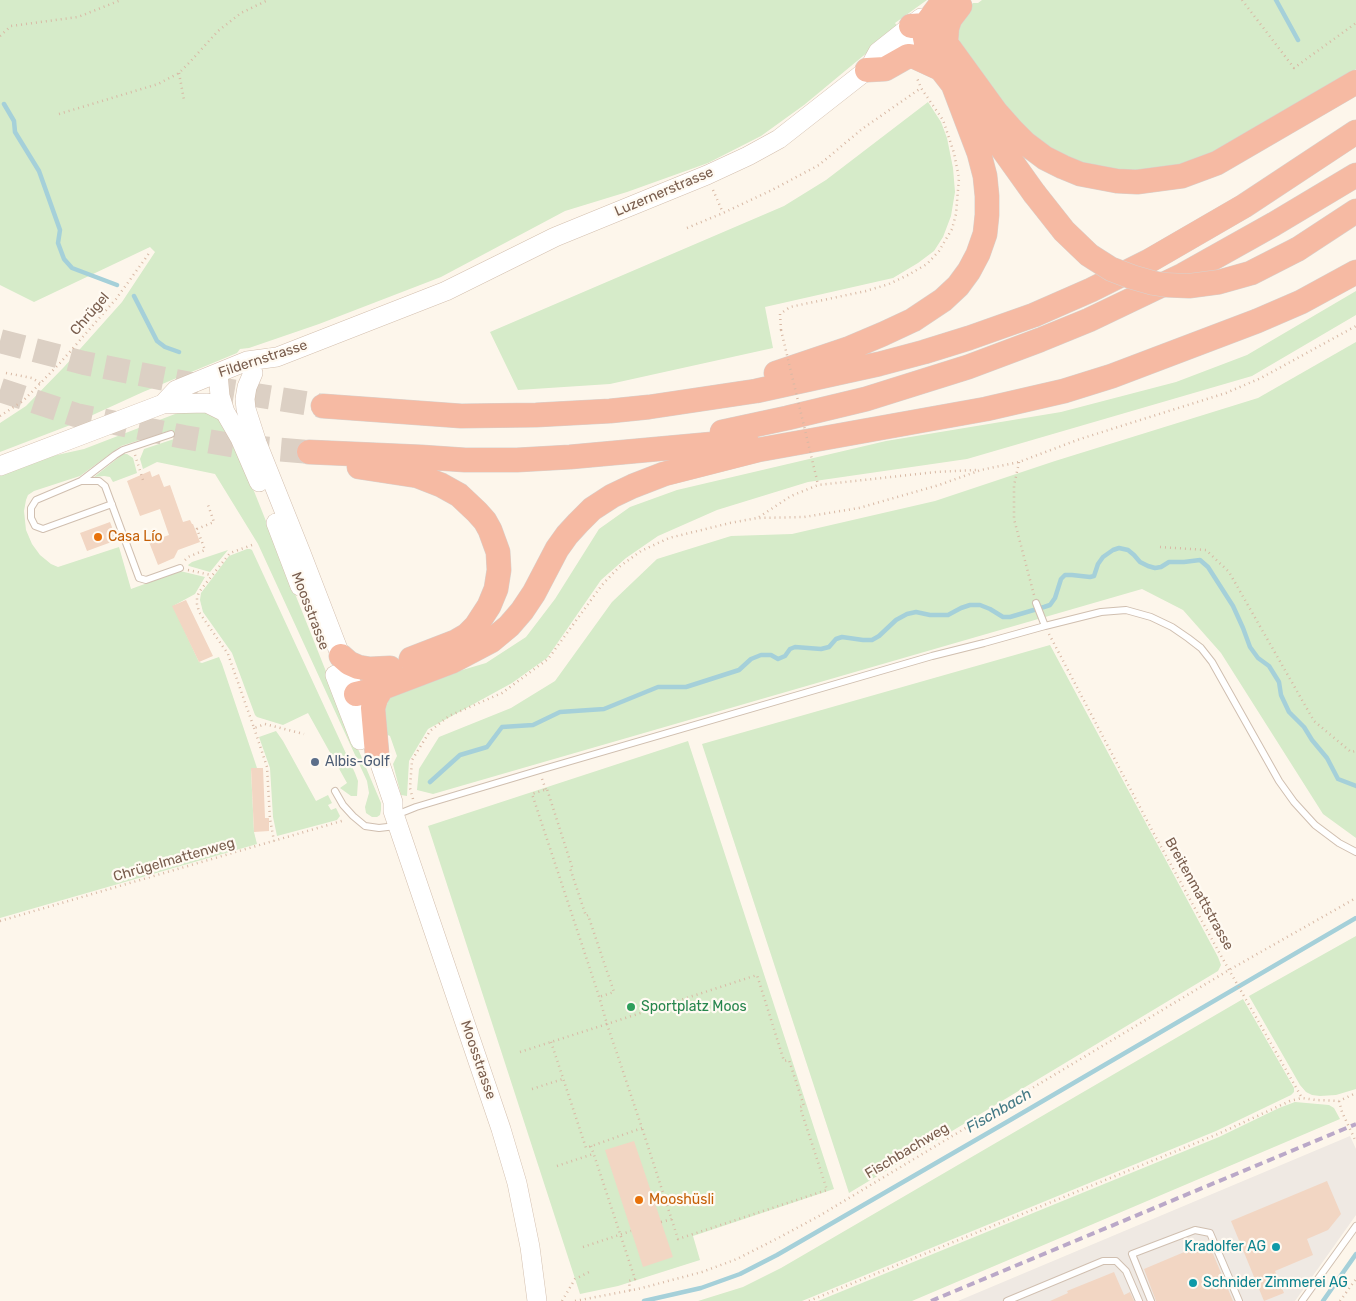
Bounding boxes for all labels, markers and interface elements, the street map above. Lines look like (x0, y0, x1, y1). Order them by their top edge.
street label: Luzernerstrasse (612, 164, 716, 220)
street label: Chrügel (67, 289, 113, 339)
street label: Fildernstrasse (216, 337, 310, 381)
place label: Casa Lío (108, 529, 163, 545)
marker: Casa Lío (92, 531, 104, 543)
street label: Moosstrasse (287, 570, 333, 652)
place label: Albis-Golf (325, 754, 390, 770)
marker: Albis-Golf (309, 756, 321, 768)
street label: Chrügelmattenweg (111, 835, 237, 885)
street label: Breitenmattstrasse (1161, 835, 1237, 953)
place label: Sportplatz Moos (641, 999, 747, 1015)
marker: Sportplatz Moos (625, 1001, 637, 1013)
street label: Moosstrasse (457, 1019, 499, 1101)
water label: Fischbach (963, 1085, 1035, 1137)
street label: Fischbachweg (862, 1119, 952, 1183)
place label: Mooshüsli (649, 1192, 714, 1208)
marker: Mooshüsli (633, 1194, 645, 1206)
place label: Kradolfer AG (1184, 1239, 1266, 1255)
marker: Kradolfer AG (1270, 1241, 1282, 1253)
place label: Schnider Zimmerei AG (1203, 1275, 1348, 1291)
marker: Schnider Zimmerei AG (1187, 1277, 1199, 1289)

